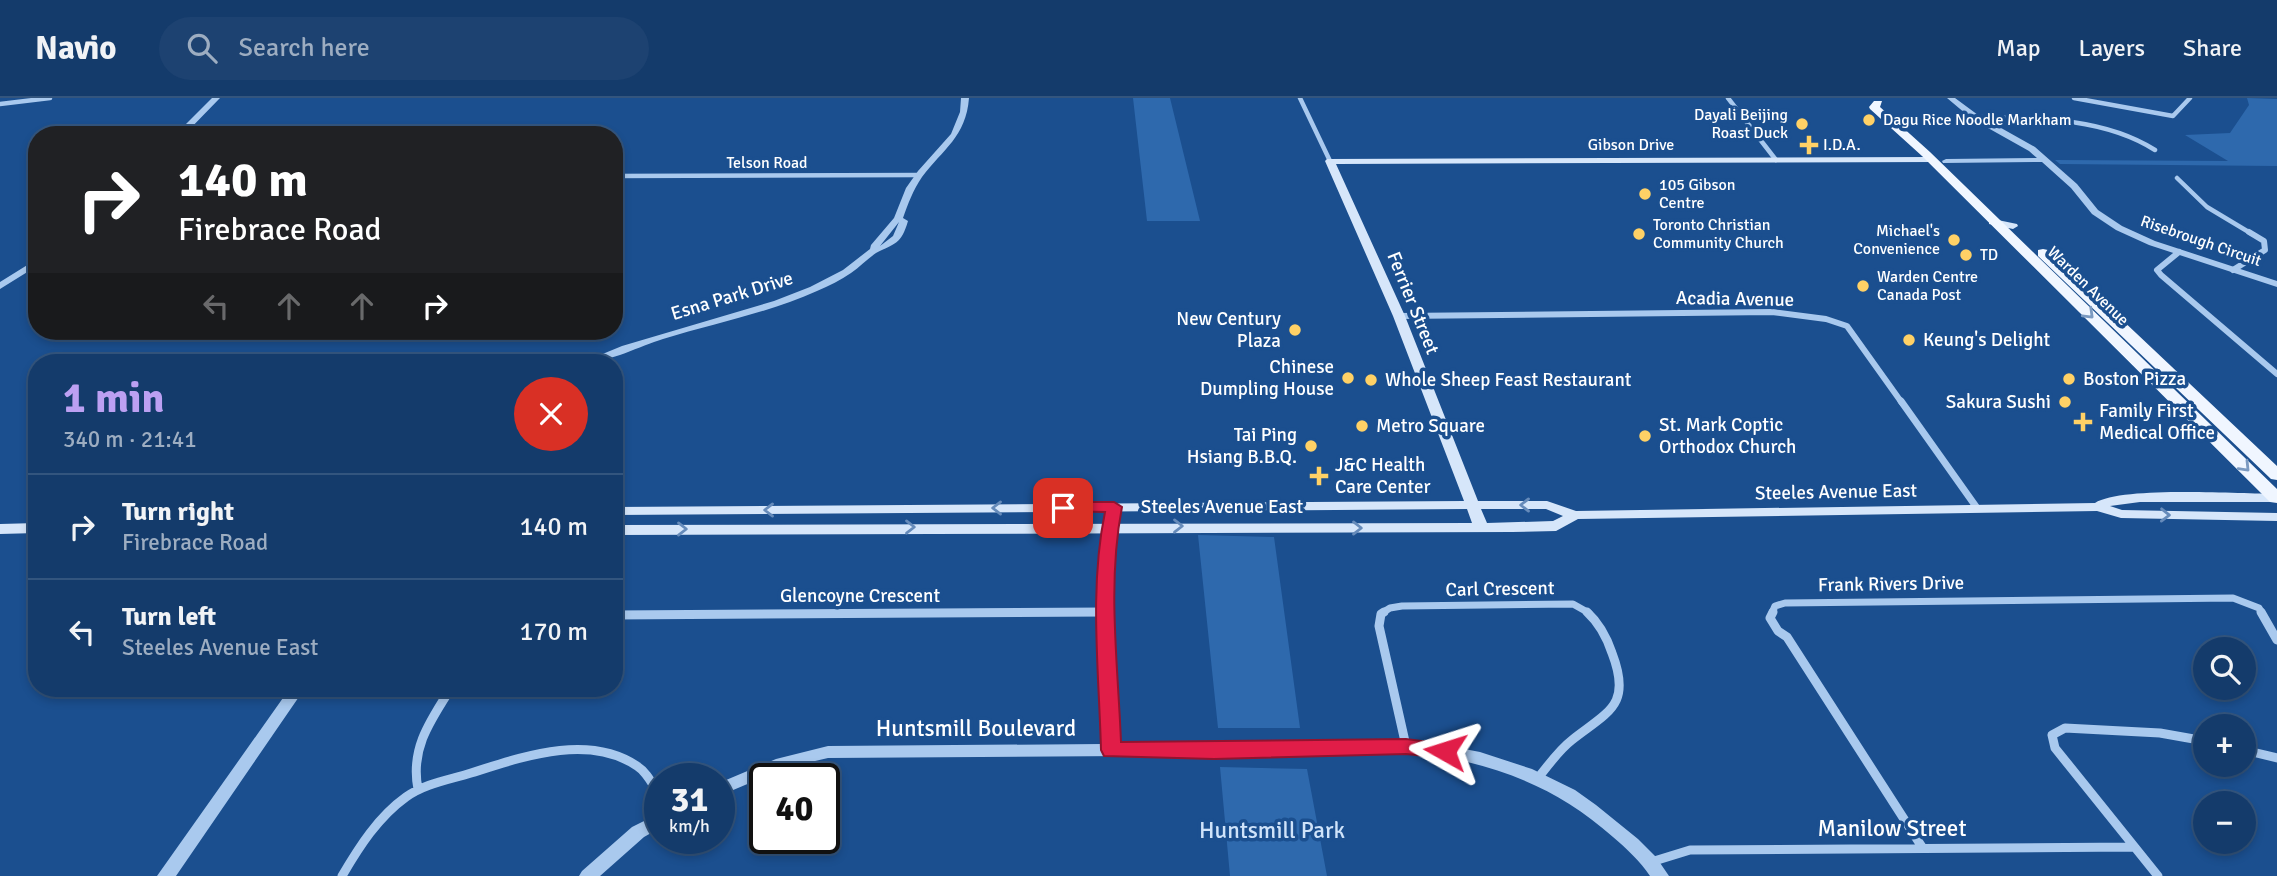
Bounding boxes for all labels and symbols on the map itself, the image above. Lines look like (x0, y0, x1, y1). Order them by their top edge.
place label: Dayali Beijing Roast Duck (1694, 105, 1788, 143)
place label: Dagu Rice Noodle Markham (1883, 110, 2071, 130)
marker: Dagu Rice Noodle Markham (1861, 112, 1877, 128)
marker: Dayali Beijing Roast Duck (1794, 116, 1810, 132)
street label: Gibson Drive (1588, 135, 1674, 155)
place label: I.D.A. (1823, 135, 1861, 155)
marker: I.D.A. (1801, 137, 1817, 153)
street label: Telson Road (726, 153, 808, 173)
place label: 105 Gibson Centre (1659, 175, 1736, 213)
marker: 105 Gibson Centre (1637, 186, 1653, 202)
street label: Risebrough Circuit (2138, 211, 2264, 271)
place label: Toronto Christian Community Church (1653, 215, 1784, 253)
place label: Michael's Convenience (1853, 221, 1940, 259)
marker: Toronto Christian Community Church (1631, 226, 1647, 242)
marker: Michael's Convenience (1946, 232, 1962, 248)
street label: Warden Avenue (2043, 242, 2133, 330)
place label: TD (1980, 245, 1998, 265)
marker: TD (1958, 247, 1974, 263)
street label: Ferrier Street (1382, 248, 1445, 358)
street label: Esna Park Drive (668, 266, 796, 326)
place label: Warden Centre Canada Post (1877, 267, 1978, 305)
marker: Warden Centre Canada Post (1855, 278, 1871, 294)
street label: Acadia Avenue (1676, 286, 1794, 312)
one-way arrow (2081, 305, 2094, 318)
place label: New Century Plaza (1176, 307, 1281, 353)
marker: New Century Plaza (1287, 322, 1303, 338)
place label: Keung's Delight (1923, 328, 2051, 352)
marker: Keung's Delight (1901, 332, 1917, 348)
place label: Chinese Dumpling House (1200, 355, 1334, 401)
place label: Boston Pizza (2083, 367, 2186, 391)
place label: Whole Sheep Feast Restaurant (1385, 368, 1632, 392)
marker: Chinese Dumpling House (1340, 370, 1356, 386)
marker: Boston Pizza (2061, 371, 2077, 387)
marker: Whole Sheep Feast Restaurant (1363, 372, 1379, 388)
place label: Sakura Sushi (1946, 390, 2051, 414)
marker: Sakura Sushi (2057, 394, 2073, 410)
place label: Family First Medical Office (2099, 399, 2215, 445)
marker: Family First Medical Office (2073, 412, 2093, 432)
place label: St. Mark Coptic Orthodox Church (1659, 413, 1796, 459)
place label: Metro Square (1376, 414, 1485, 438)
marker: Metro Square (1354, 418, 1370, 434)
place label: Tai Ping Hsiang B.B.Q. (1187, 423, 1297, 469)
marker: St. Mark Coptic Orthodox Church (1637, 428, 1653, 444)
marker: Tai Ping Hsiang B.B.Q. (1303, 438, 1319, 454)
place label: J&C Health Care Center (1335, 453, 1430, 499)
one-way arrow (2237, 459, 2250, 472)
marker: J&C Health Care Center (1309, 466, 1329, 486)
pin (1033, 478, 1093, 538)
street label: Steeles Avenue East (1755, 479, 1918, 505)
street label: Steeles Avenue East (1141, 495, 1303, 519)
one-way arrow (1519, 497, 1530, 513)
one-way arrow (991, 500, 1001, 516)
one-way arrow (763, 502, 774, 518)
one-way arrow (2161, 507, 2171, 523)
one-way arrow (1173, 518, 1184, 534)
one-way arrow (905, 520, 916, 535)
one-way arrow (1352, 520, 1363, 535)
one-way arrow (678, 521, 688, 537)
street label: Frank Rivers Drive (1818, 571, 1964, 597)
street label: Carl Crescent (1445, 576, 1555, 602)
street label: Glencoyne Crescent (780, 584, 940, 608)
street label: Huntsmill Boulevard (876, 714, 1076, 743)
position arrow (1408, 714, 1482, 788)
speed limit sign: 40 (749, 763, 840, 854)
street label: Manilow Street (1818, 814, 1966, 843)
park label: Huntsmill Park (1199, 816, 1345, 845)

